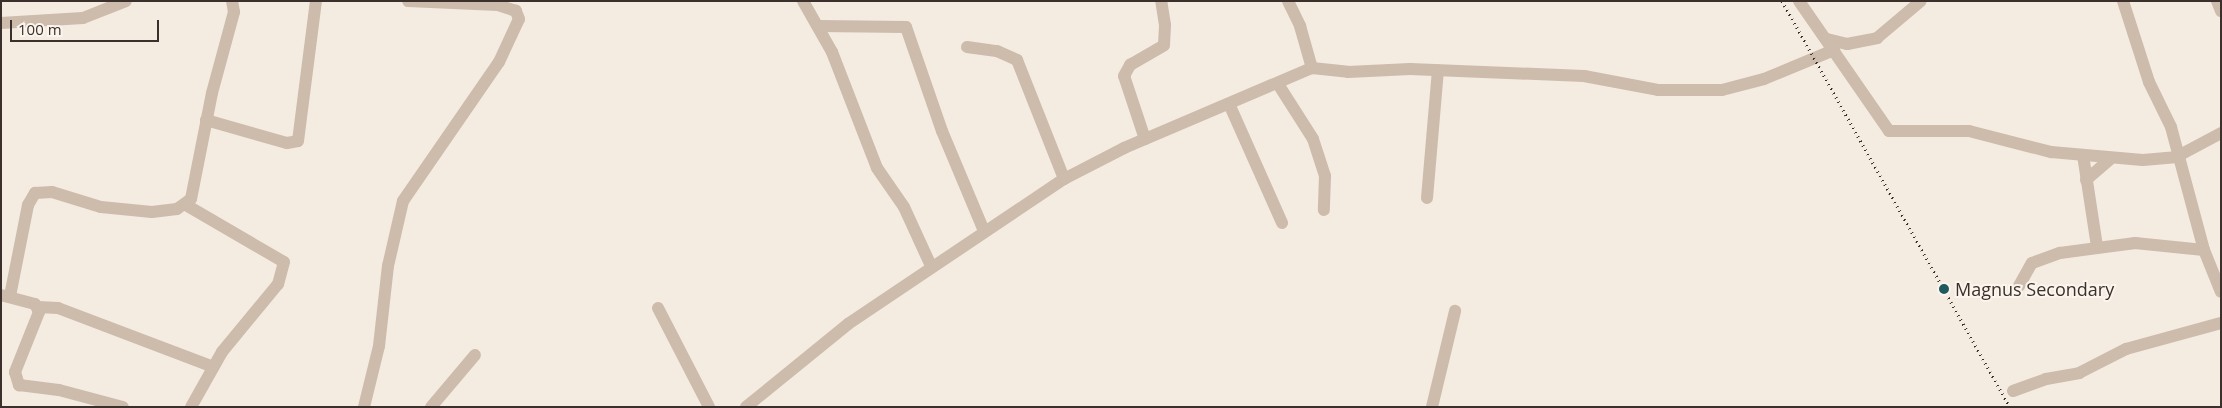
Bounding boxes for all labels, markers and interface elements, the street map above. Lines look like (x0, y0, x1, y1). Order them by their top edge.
scale bar (12, 10, 161, 42)
text: 100 m (18, 19, 62, 39)
place label: Magnus Secondary (1955, 278, 2114, 300)
marker: Magnus Secondary (1937, 282, 1951, 296)

